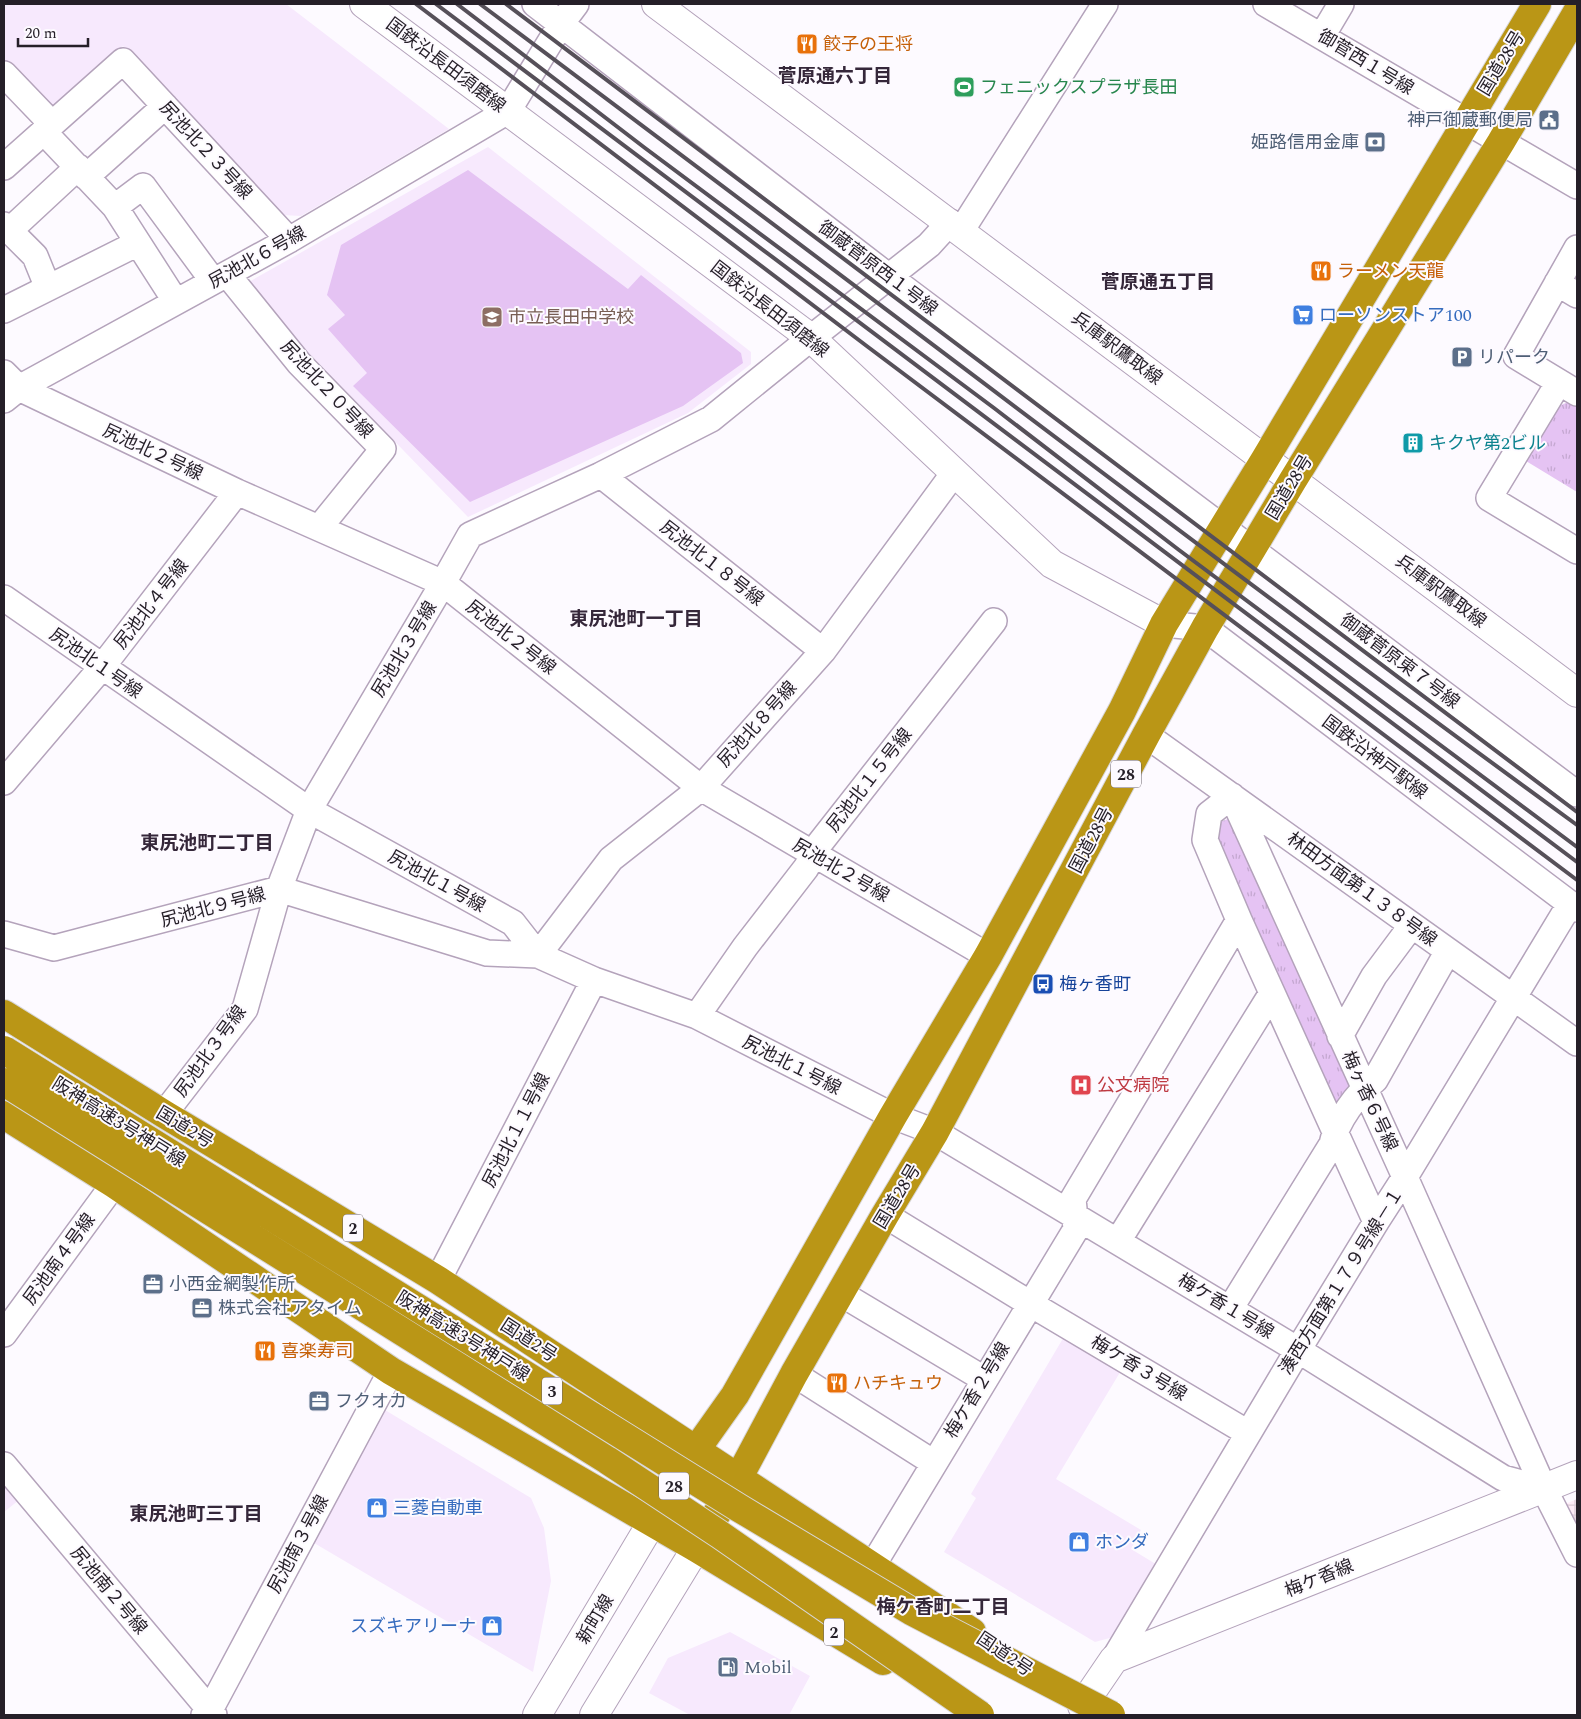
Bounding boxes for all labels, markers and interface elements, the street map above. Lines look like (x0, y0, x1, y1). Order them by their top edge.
street label: 国鉄沿長田須磨線 (380, 11, 511, 120)
scale bar (18, 15, 88, 47)
text: 20 m (25, 22, 57, 45)
street label: 御菅西１号線 (1313, 23, 1419, 102)
street label: 国道28号 (1471, 25, 1532, 101)
place label: 餃子の王将 (823, 31, 913, 58)
restaurant icon: 餃子の王将 (795, 32, 819, 56)
district label: 菅原通六丁目 (778, 62, 892, 91)
place label: フェニックスプラザ長田 (980, 74, 1177, 101)
sports icon: フェニックスプラザ長田 (952, 75, 976, 99)
street label: 尻池北２３号線 (153, 95, 258, 206)
place label: 神戸御蔵郵便局 (1407, 107, 1533, 134)
public building icon: 神戸御蔵郵便局 (1537, 108, 1561, 132)
place label: 姫路信用金庫 (1251, 129, 1359, 156)
bank icon: 姫路信用金庫 (1363, 130, 1387, 154)
street label: 御蔵菅原西１号線 (812, 214, 943, 323)
street label: 尻池北６号線 (203, 219, 311, 295)
street label: 国鉄沿長田須磨線 (705, 254, 835, 364)
place label: ラーメン天龍 (1337, 258, 1444, 285)
restaurant icon: ラーメン天龍 (1309, 259, 1333, 283)
district label: 菅原通五丁目 (1101, 268, 1215, 297)
place label: ローソンストア100 (1319, 302, 1472, 329)
supermarket icon: ローソンストア100 (1291, 303, 1315, 327)
place label: 市立長田中学校 (508, 304, 634, 331)
school or university icon: 市立長田中学校 (480, 305, 504, 329)
street label: 兵庫駅鷹取線 (1065, 305, 1168, 392)
street label: 尻池北２０号線 (274, 334, 379, 445)
place label: リパーク (1478, 344, 1550, 371)
parking icon: リパーク (1450, 345, 1474, 369)
street label: 尻池北２号線 (98, 417, 207, 488)
place label: キクヤ第2ビル (1429, 430, 1546, 457)
building icon: キクヤ第2ビル (1401, 431, 1425, 455)
street label: 国道28号 (1259, 449, 1320, 525)
street label: 尻池北１８号線 (654, 514, 770, 613)
street label: 兵庫駅鷹取線 (1389, 548, 1492, 635)
street label: 尻池北４号線 (108, 553, 195, 655)
street label: 尻池北２号線 (460, 594, 562, 681)
street label: 尻池北３号線 (365, 596, 444, 702)
district label: 東尻池町一丁目 (569, 605, 703, 634)
street label: 御蔵菅原東７号線 (1334, 607, 1465, 716)
street label: 尻池北１号線 (44, 621, 148, 705)
street label: 尻池北８号線 (711, 675, 804, 773)
street label: 国鉄沿神戸駅線 (1316, 709, 1433, 806)
street label: 尻池北１５号線 (820, 722, 919, 838)
road number: 28 (1111, 761, 1141, 788)
street label: 国道28号 (1063, 802, 1120, 878)
street label: 林田方面第１３８号線 (1281, 826, 1442, 953)
district label: 東尻池町二丁目 (140, 829, 274, 858)
street label: 尻池北２号線 (787, 832, 894, 909)
street label: 尻池北１号線 (383, 843, 491, 919)
street label: 尻池北９号線 (157, 880, 269, 934)
place label: 梅ヶ香町 (1059, 971, 1131, 998)
bus stop icon: 梅ヶ香町 (1031, 972, 1055, 996)
street label: 尻池北３号線 (168, 1000, 253, 1103)
street label: 尻池北１号線 (738, 1029, 846, 1102)
street label: 梅ヶ香６号線 (1334, 1047, 1405, 1156)
street label: 尻池北１１号線 (476, 1068, 557, 1192)
street label: 阪神高速3号神戸線 (47, 1070, 191, 1174)
place label: 公文病院 (1097, 1072, 1169, 1099)
hospital icon: 公文病院 (1069, 1073, 1093, 1097)
street label: 国道2号 (151, 1100, 219, 1155)
street label: 国道28号 (867, 1158, 928, 1234)
street label: 湊西方面第１７９号線－１ (1273, 1183, 1410, 1380)
street label: 尻池南４号線 (17, 1208, 102, 1311)
road number: 2 (343, 1214, 363, 1242)
street label: 梅ケ香１号線 (1173, 1267, 1279, 1346)
place label: 小西金網製作所 (169, 1271, 295, 1298)
office icon: 小西金網製作所 (141, 1272, 165, 1296)
street label: 阪神高速3号神戸線 (391, 1284, 535, 1388)
place label: 株式会社アタイム (218, 1295, 362, 1322)
office icon: 株式会社アタイム (190, 1296, 214, 1320)
street label: 国道2号 (495, 1312, 562, 1369)
street label: 梅ケ香３号線 (1086, 1329, 1192, 1408)
street label: 梅ケ香２号線 (938, 1337, 1017, 1443)
place label: 喜楽寿司 (281, 1338, 353, 1365)
restaurant icon: 喜楽寿司 (253, 1339, 277, 1363)
place label: ハチキュウ (853, 1370, 943, 1397)
restaurant icon: ハチキュウ (825, 1371, 849, 1395)
road number: 3 (542, 1378, 562, 1404)
place label: フクオカ (335, 1388, 407, 1415)
office icon: フクオカ (307, 1389, 331, 1413)
road number: 28 (659, 1472, 689, 1500)
street label: 尻池南３号線 (261, 1490, 336, 1598)
place label: 三菱自動車 (393, 1495, 483, 1522)
shop icon: 三菱自動車 (365, 1496, 389, 1520)
district label: 東尻池町三丁目 (129, 1500, 263, 1529)
place label: ホンダ (1095, 1529, 1149, 1556)
shop icon: ホンダ (1067, 1530, 1091, 1554)
street label: 尻池南２号線 (64, 1540, 154, 1640)
street label: 梅ケ香線 (1281, 1552, 1358, 1604)
street label: 新町線 (570, 1589, 621, 1649)
district label: 梅ケ香町二丁目 (876, 1593, 1010, 1622)
place label: スズキアリーナ (350, 1613, 476, 1640)
shop icon: スズキアリーナ (480, 1614, 504, 1638)
road number: 2 (824, 1618, 844, 1645)
street label: 国道2号 (971, 1626, 1038, 1683)
place label: Mobil (744, 1654, 792, 1681)
fuel station icon: Mobil (716, 1655, 740, 1679)

